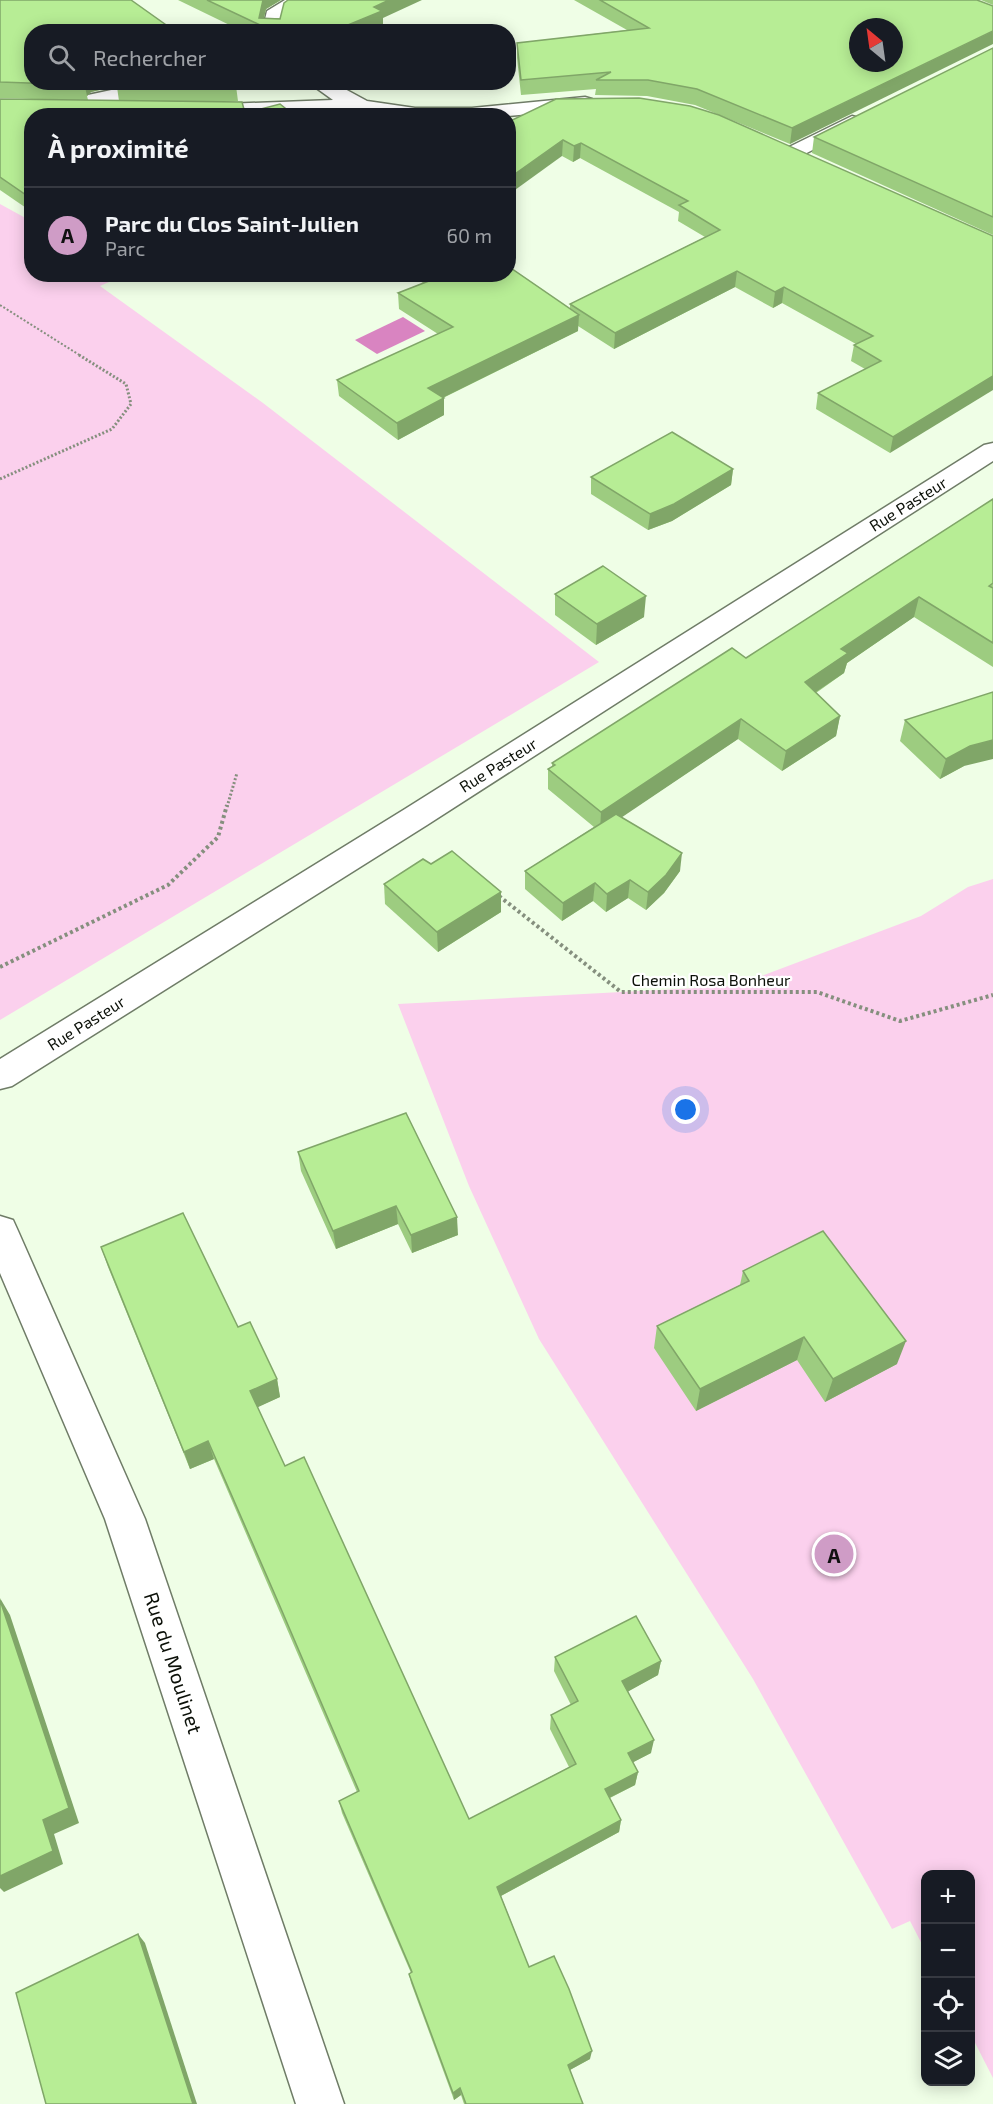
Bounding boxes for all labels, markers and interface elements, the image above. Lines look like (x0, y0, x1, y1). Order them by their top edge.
north arrow (849, 18, 903, 72)
search box (24, 24, 516, 90)
icon: search (45, 41, 78, 74)
text: Rechercher (93, 44, 206, 70)
text: À proximité (48, 132, 189, 163)
text: Parc du Clos Saint-Julien (105, 210, 359, 236)
text: A (61, 223, 74, 247)
text: 60 m (447, 223, 492, 247)
text: Parc (105, 236, 145, 260)
street label: Rue Pasteur (866, 472, 950, 535)
street label: Rue Pasteur (456, 733, 540, 796)
street label: Chemin Rosa Bonheur (632, 970, 791, 989)
street label: Rue Pasteur (44, 991, 128, 1054)
your location (671, 1095, 700, 1124)
pin: A (814, 1532, 854, 1576)
street label: Rue du Moulinet (140, 1589, 208, 1737)
map controls (921, 1870, 975, 2086)
button: + (921, 1870, 975, 1924)
button: − (921, 1924, 975, 1978)
button: locate (921, 1978, 975, 2032)
button: layers (921, 2032, 975, 2086)

